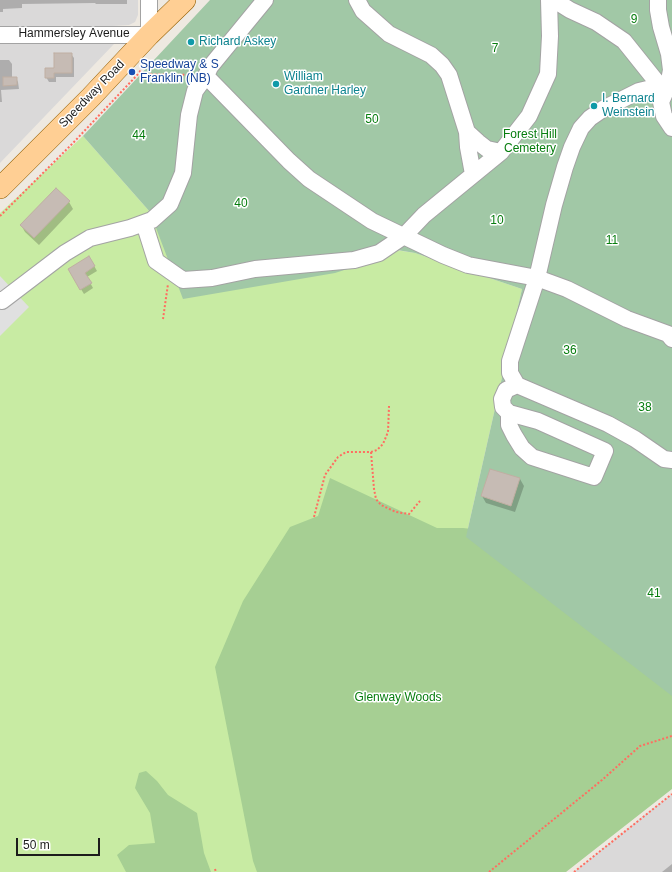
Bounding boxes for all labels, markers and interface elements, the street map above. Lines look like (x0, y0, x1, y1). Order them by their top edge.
park label: 9 (631, 13, 637, 27)
street label: Hammersley Avenue (18, 27, 130, 41)
place label: Richard Askey (199, 35, 276, 49)
marker: Richard Askey (186, 37, 196, 47)
park label: 7 (492, 42, 498, 56)
street label: Speedway Road (56, 57, 128, 131)
place label: Speedway & S Franklin (NB) (140, 58, 219, 86)
marker: Speedway & S Franklin (NB) (127, 67, 137, 77)
place label: William Gardner Harley (284, 70, 366, 98)
marker: William Gardner Harley (271, 79, 281, 89)
place label: I. Bernard Weinstein (602, 92, 655, 120)
marker: I. Bernard Weinstein (589, 101, 599, 111)
park label: 50 (365, 113, 379, 127)
park label: Forest Hill Cemetery (503, 128, 557, 156)
park label: 44 (132, 129, 146, 143)
park label: 40 (234, 197, 248, 211)
park label: 10 (490, 214, 504, 228)
park label: 11 (606, 234, 618, 248)
park label: 36 (563, 344, 577, 358)
park label: 38 (638, 401, 652, 415)
park label: 41 (647, 587, 661, 601)
park label: Glenway Woods (354, 691, 442, 705)
scale bar (18, 830, 102, 856)
text: 50 m (23, 838, 50, 852)

